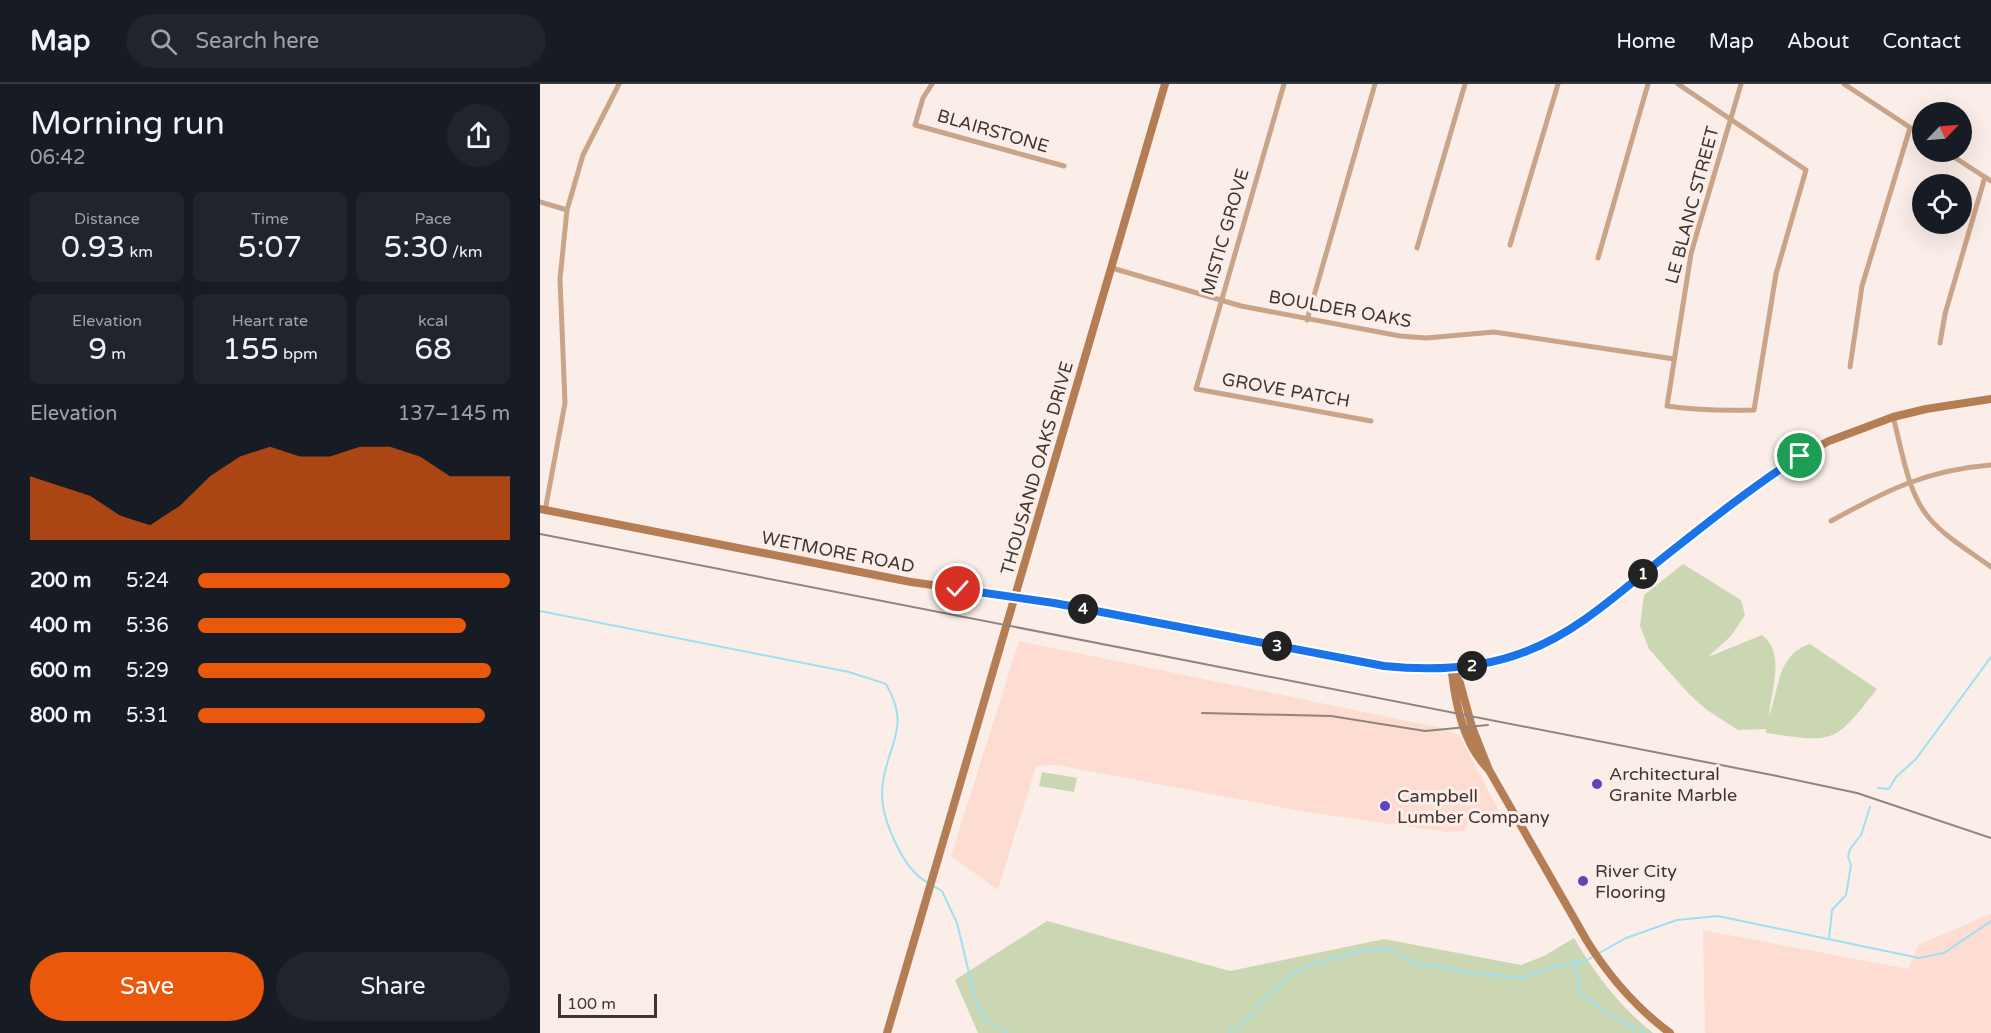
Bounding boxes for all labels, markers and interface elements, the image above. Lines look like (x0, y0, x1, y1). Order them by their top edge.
search box (126, 14, 546, 68)
text: Map (30, 24, 90, 58)
icon: search (147, 25, 180, 58)
text: Search here (195, 28, 319, 54)
text: Home (1616, 29, 1676, 54)
text: Map (1709, 29, 1754, 54)
text: About (1787, 29, 1849, 54)
text: Contact (1882, 29, 1961, 54)
north arrow (1912, 102, 1972, 162)
map controls (1912, 102, 1972, 234)
text: Morning run (30, 104, 225, 143)
button: share (447, 104, 510, 167)
street label: BLAIRSTONE (935, 105, 1051, 157)
street label: LE BLANC STREET (1660, 124, 1724, 286)
text: 06:42 (30, 146, 85, 170)
street label: MISTIC GROVE (1196, 166, 1254, 298)
button: locate (1912, 174, 1972, 234)
text: Distance (74, 209, 140, 229)
text: Time (251, 209, 289, 229)
text: Pace (415, 209, 451, 229)
text: 0.93 (61, 229, 125, 266)
text: 5:07 (238, 229, 302, 266)
text: 5:30 (384, 229, 448, 266)
text: km (125, 242, 153, 262)
text: /km (448, 242, 482, 262)
street label: BOULDER OAKS (1267, 286, 1413, 332)
text: Elevation (72, 311, 142, 331)
text: Heart rate (232, 311, 308, 331)
text: kcal (418, 311, 448, 331)
text: 9 (88, 331, 107, 368)
text: 155 (222, 331, 279, 368)
text: 68 (414, 331, 452, 368)
text: m (107, 344, 126, 364)
text: bpm (279, 344, 318, 364)
street label: THOUSAND OAKS DRIVE (996, 359, 1078, 577)
street label: GROVE PATCH (1220, 368, 1352, 412)
text: Elevation (30, 402, 117, 426)
text: 137–145 m (398, 402, 510, 426)
pin (1774, 430, 1825, 481)
icon: arrive (1783, 439, 1816, 472)
street label: WETMORE ROAD (759, 526, 917, 578)
pin: 1 (1628, 559, 1658, 589)
pin (932, 563, 983, 614)
text: 1 (1638, 564, 1648, 584)
text: 200 m (30, 569, 91, 593)
text: 5:24 (126, 569, 169, 593)
icon: check (941, 572, 974, 605)
pin: 4 (1068, 594, 1098, 624)
text: 4 (1078, 599, 1088, 619)
text: 400 m (30, 614, 91, 638)
text: 5:36 (126, 614, 169, 638)
pin: 3 (1262, 631, 1292, 661)
text: 3 (1272, 636, 1282, 656)
pin: 2 (1457, 651, 1487, 681)
text: 2 (1467, 656, 1477, 676)
text: 600 m (30, 659, 91, 683)
text: 5:29 (126, 659, 169, 683)
text: 800 m (30, 704, 91, 728)
text: 5:31 (126, 704, 169, 728)
place label: Architectural Granite Marble (1609, 763, 1737, 806)
marker: Architectural Granite Marble (1590, 777, 1604, 791)
place label: Campbell Lumber Company (1397, 785, 1550, 828)
marker: Campbell Lumber Company (1378, 799, 1392, 813)
place label: River City Flooring (1595, 860, 1677, 903)
marker: River City Flooring (1576, 874, 1590, 888)
button: Save (30, 952, 264, 1021)
button: Share (276, 952, 510, 1021)
scale bar (558, 991, 657, 1018)
text: 100 m (567, 994, 616, 1014)

